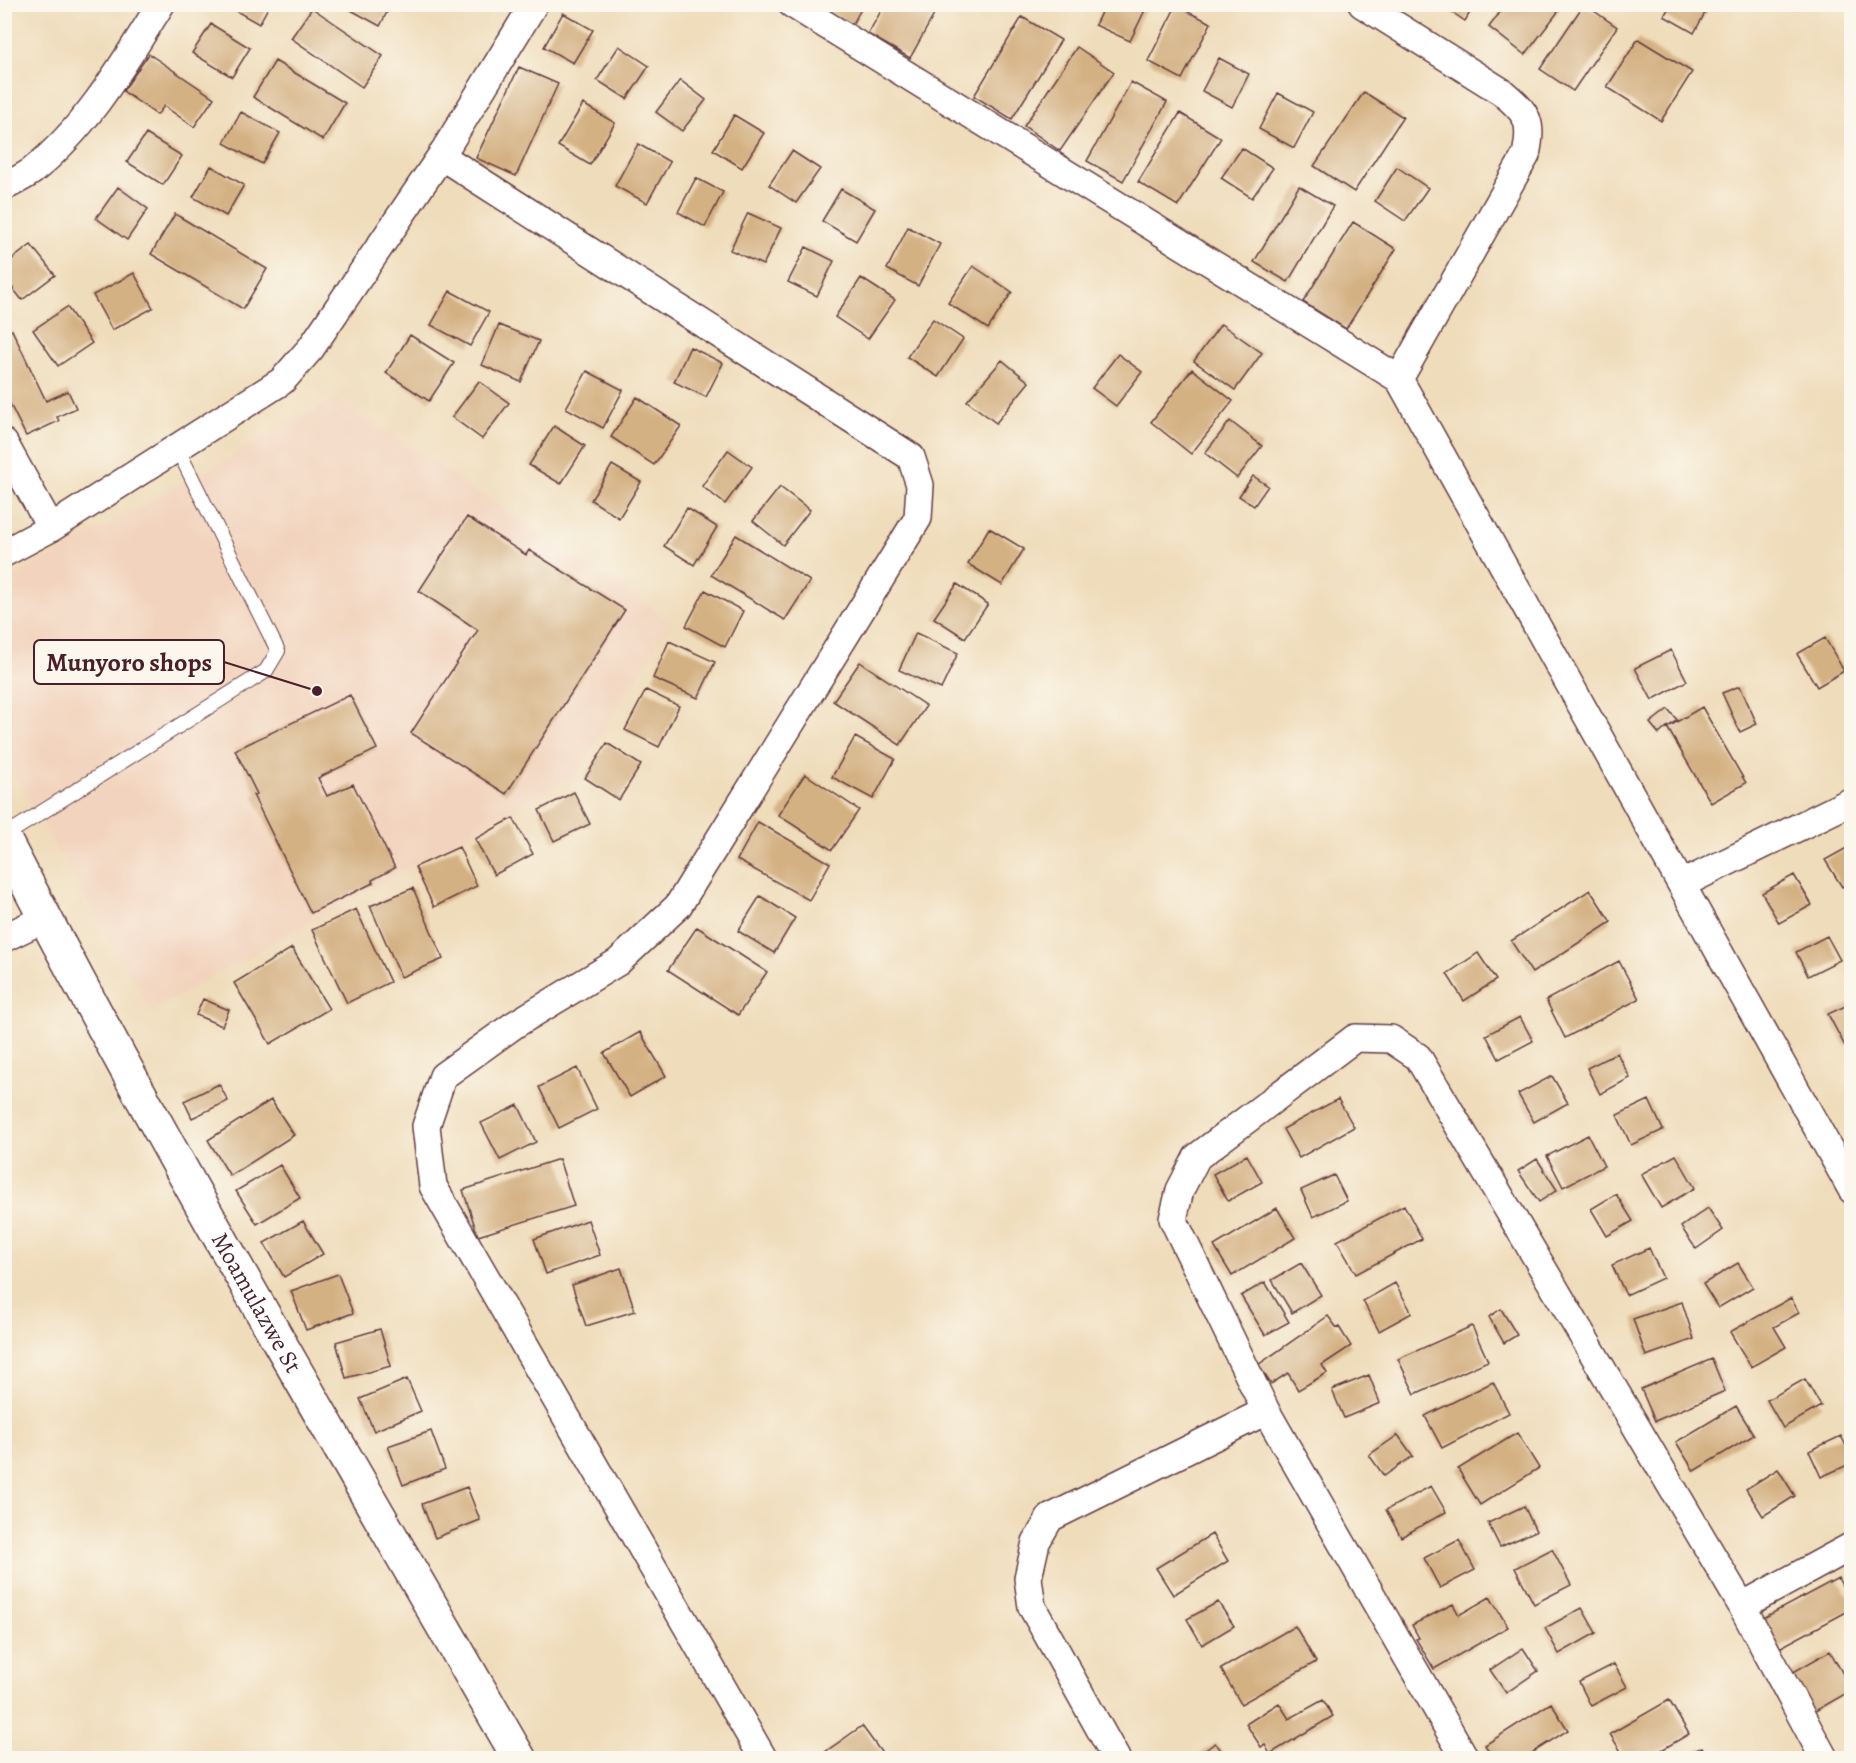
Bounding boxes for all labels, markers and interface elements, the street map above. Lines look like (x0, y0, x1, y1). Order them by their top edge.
callout: Munyoro shops (34, 640, 224, 684)
text: Munyoro shops (46, 645, 212, 680)
street label: Moamulazwe St (204, 1227, 309, 1379)

